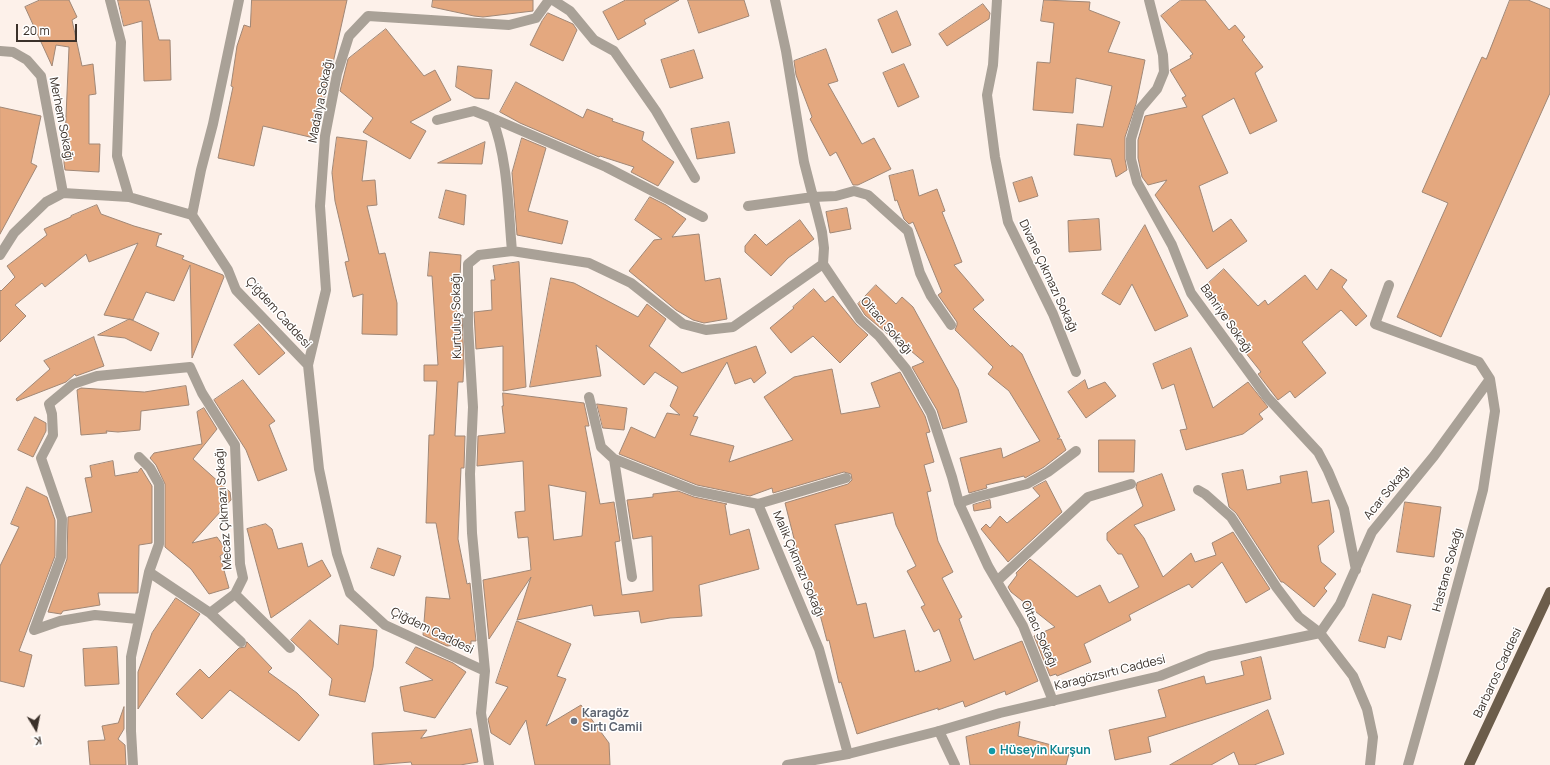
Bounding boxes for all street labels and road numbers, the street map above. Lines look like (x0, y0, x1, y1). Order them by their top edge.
street label: Madalya Sokağı (306, 58, 336, 144)
street label: Merhem Sokağı (46, 76, 76, 162)
street label: Divane Çıkmazı Sokağı (1016, 217, 1080, 335)
street label: Kurtuluş Sokağı (449, 273, 465, 359)
street label: Çiğdem Caddesi (242, 275, 314, 351)
street label: Bahriye Sokağı (1197, 282, 1255, 356)
street label: Oltacı Sokağı (857, 294, 915, 358)
street label: Mecaz Çıkmazı Sokağı (213, 448, 235, 570)
street label: Acar Sokağı (1361, 463, 1413, 523)
street label: Malik Çıkmazı Sokağı (769, 509, 827, 619)
street label: Hastane Sokağı (1430, 527, 1466, 613)
street label: Oltacı Sokağı (1018, 598, 1060, 670)
street label: Çiğdem Caddesi (388, 605, 476, 657)
street label: Barbaros Caddesi (1471, 626, 1525, 720)
street label: Karagözsırtı Caddesi (1053, 652, 1167, 694)

